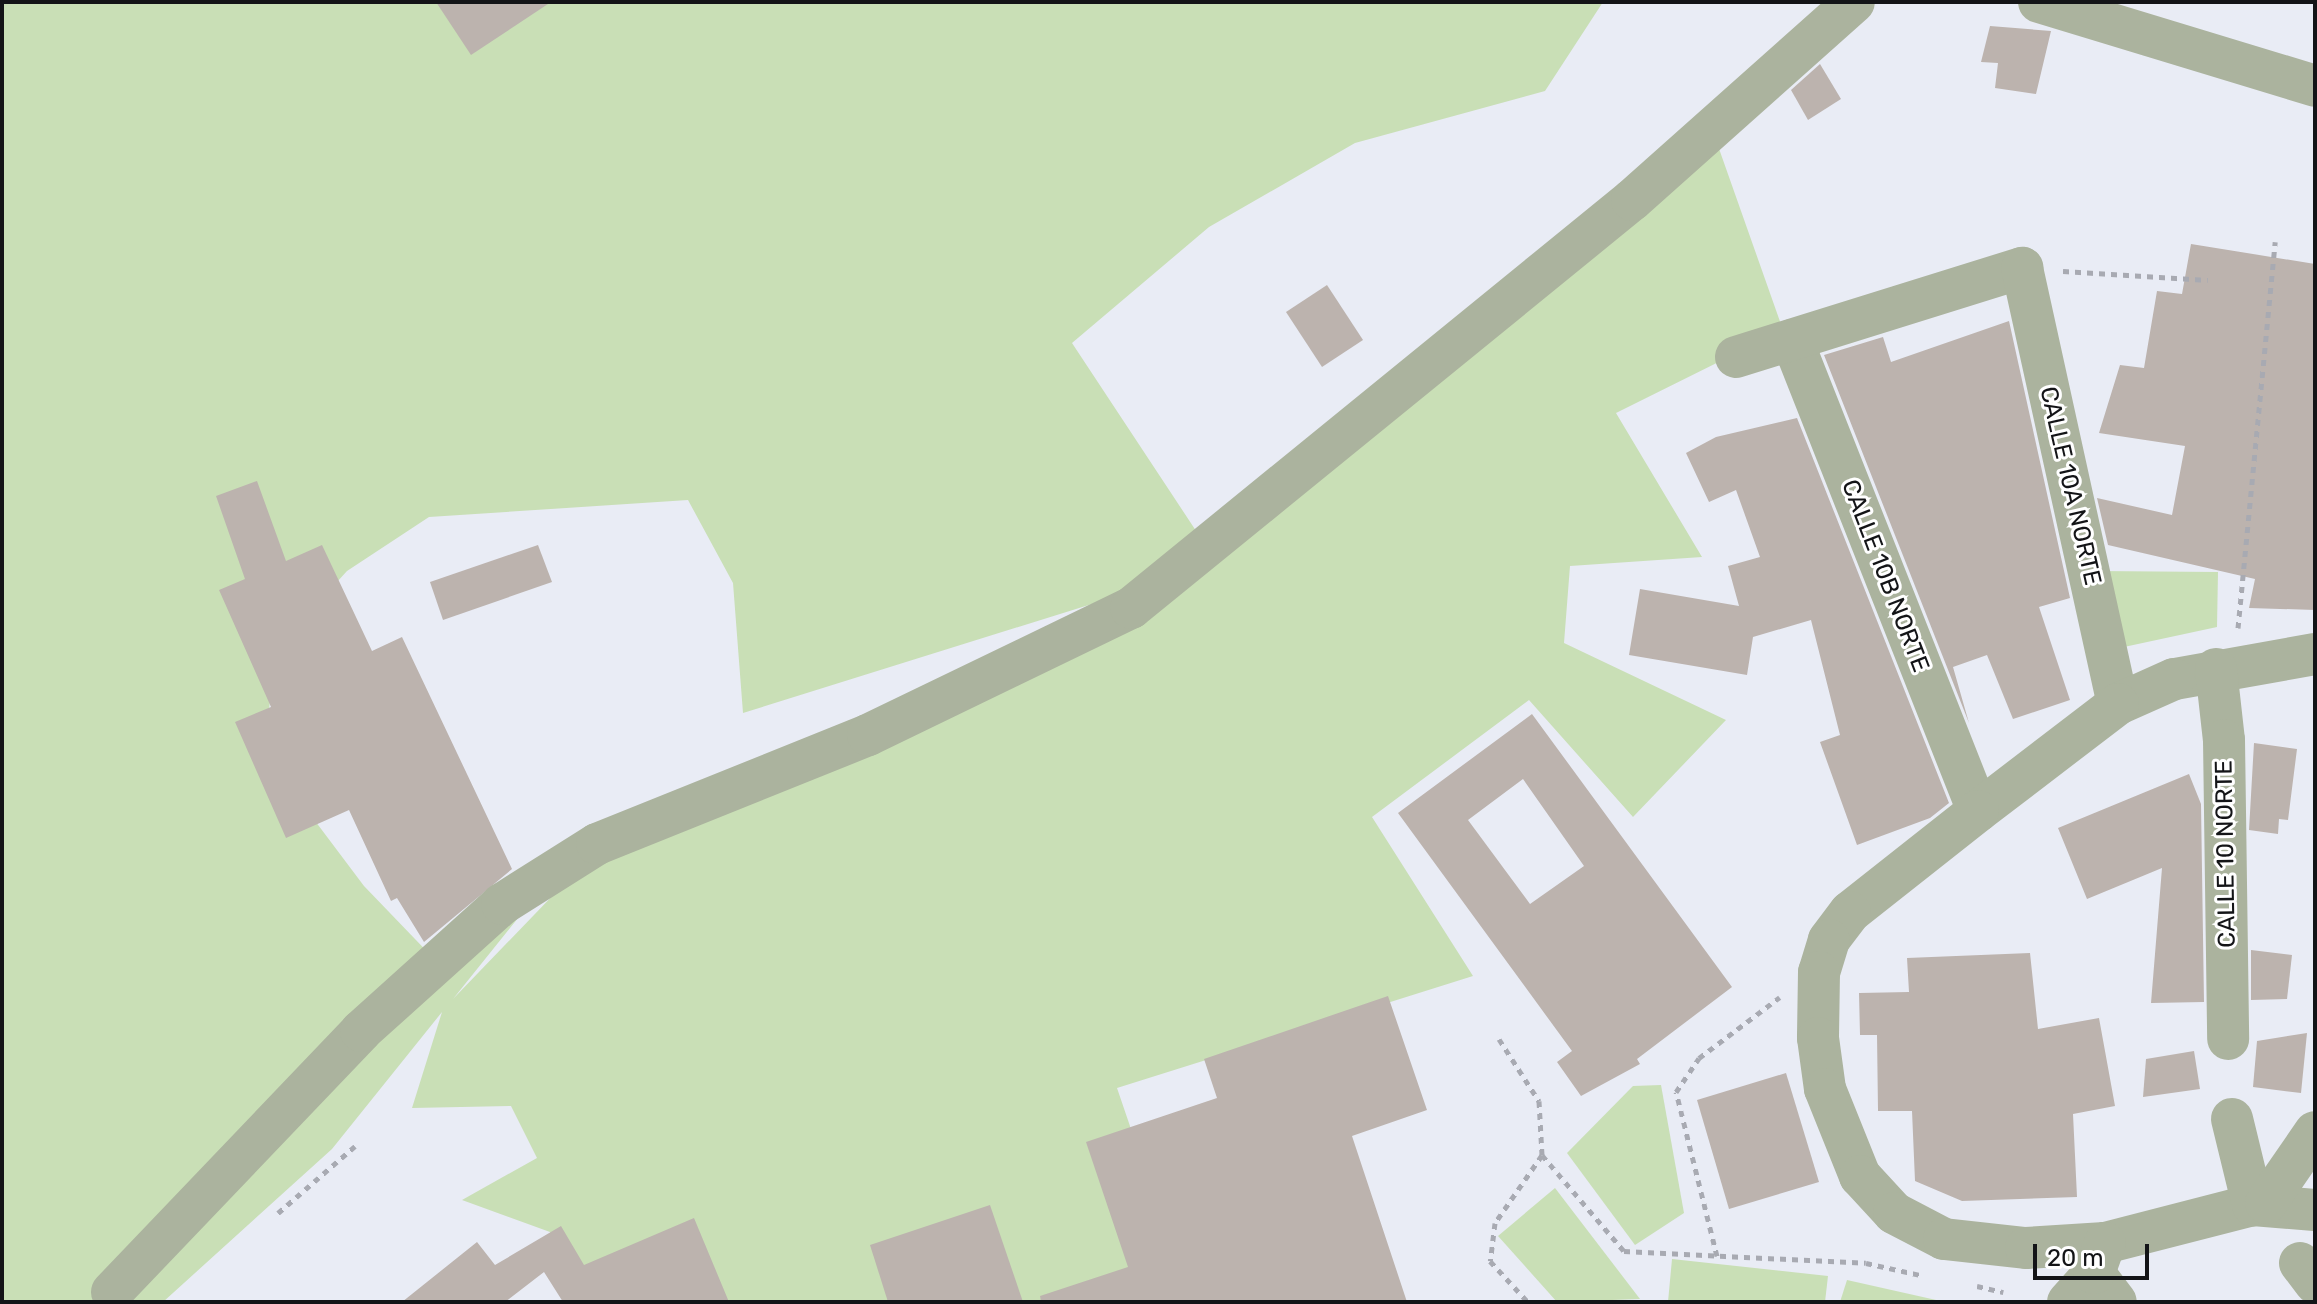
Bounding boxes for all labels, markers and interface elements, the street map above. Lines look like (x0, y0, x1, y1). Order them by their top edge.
street label: CALLE 10A NORTE (2033, 384, 2107, 588)
street label: CALLE 10B NORTE (1835, 476, 1935, 676)
street label: CALLE 10 NORTE (2210, 760, 2242, 948)
scale bar (2037, 1228, 2153, 1278)
text: 20 m (2047, 1244, 2104, 1272)

